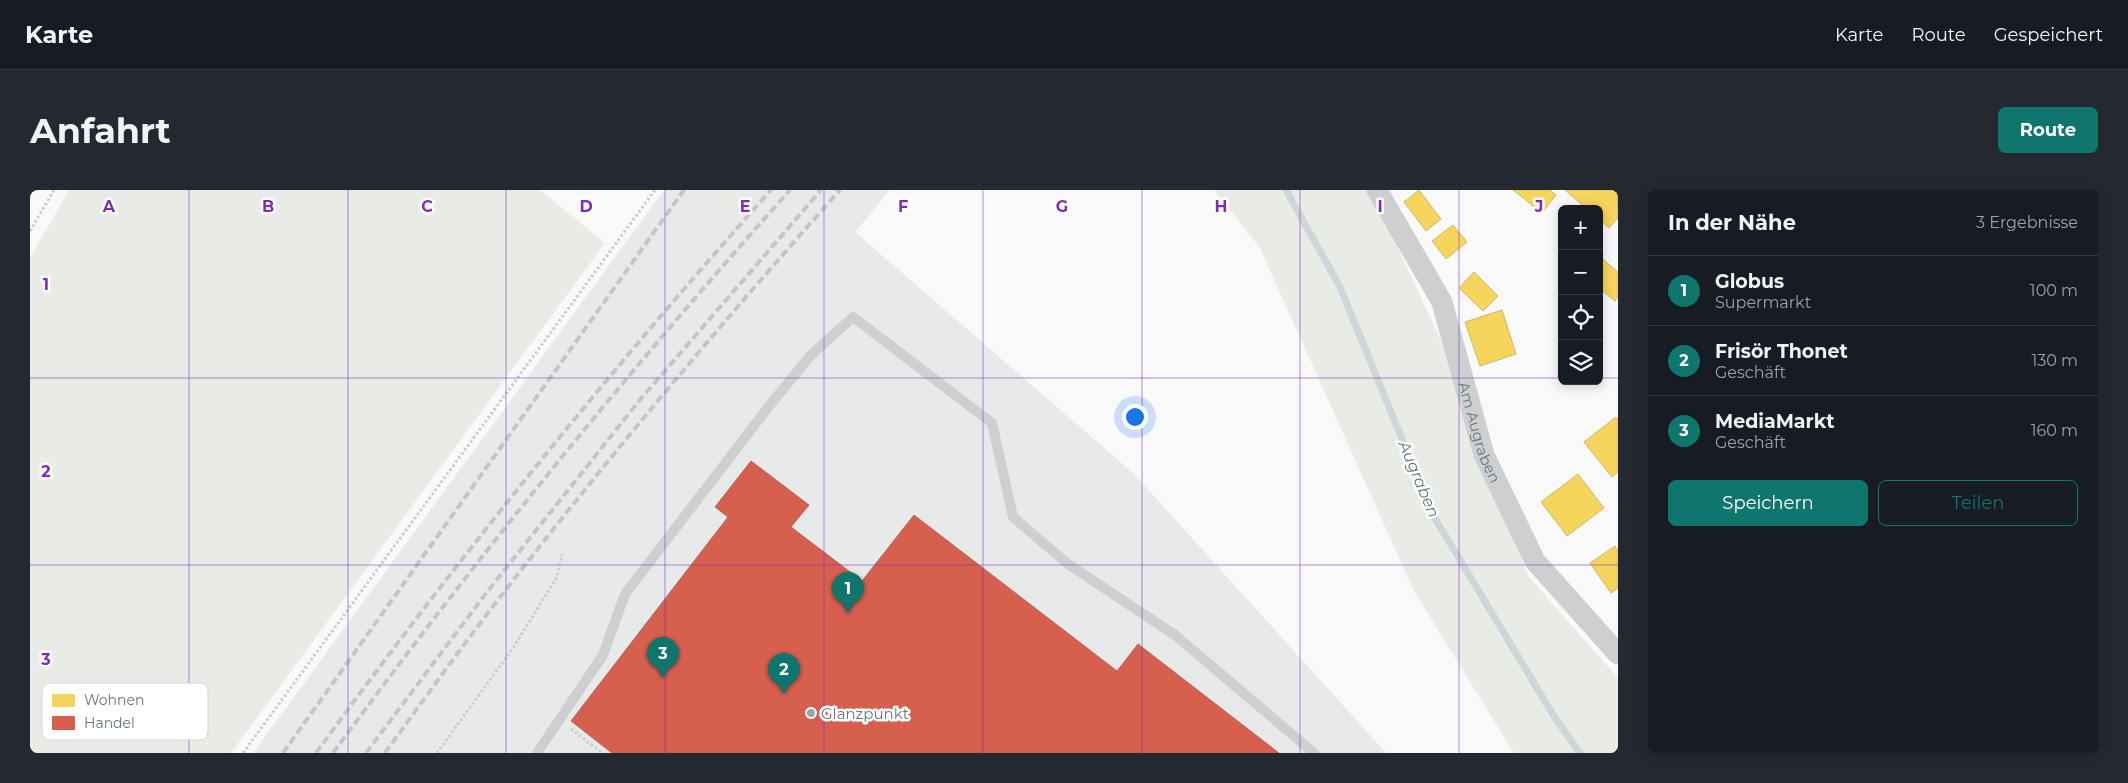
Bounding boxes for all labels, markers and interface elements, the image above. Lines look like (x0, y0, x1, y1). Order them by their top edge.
text: Karte (25, 20, 93, 49)
text: Karte (1835, 24, 1883, 46)
text: Route (1911, 24, 1966, 46)
text: Gespeichert (1994, 24, 2103, 46)
button: Route (1998, 107, 2098, 153)
text: Anfahrt (30, 109, 171, 152)
text: A (102, 197, 116, 216)
text: B (262, 197, 274, 216)
text: C (421, 197, 433, 216)
text: D (579, 197, 593, 216)
text: E (740, 197, 750, 216)
text: F (898, 197, 908, 216)
text: G (1056, 197, 1068, 216)
text: H (1215, 197, 1227, 216)
text: I (1377, 197, 1383, 216)
text: J (1534, 197, 1543, 216)
map controls (1558, 205, 1603, 385)
button: + (1558, 205, 1603, 250)
text: In der Nähe (1668, 210, 1796, 235)
text: 3 Ergebnisse (1976, 213, 2078, 232)
button: − (1558, 250, 1603, 295)
text: Globus (1715, 270, 1784, 293)
text: 1 (43, 275, 49, 294)
text: 1 (1681, 281, 1687, 300)
text: 100 m (2030, 281, 2078, 300)
text: Supermarkt (1715, 293, 1811, 312)
button: locate (1558, 295, 1603, 340)
button: layers (1558, 340, 1603, 385)
text: Frisör Thonet (1715, 340, 1848, 363)
text: 2 (1679, 351, 1689, 370)
text: 130 m (2031, 351, 2078, 370)
text: Geschäft (1715, 363, 1786, 382)
street label: Am Augraben (1455, 379, 1505, 486)
your location (1122, 404, 1148, 430)
text: MediaMarkt (1715, 410, 1834, 433)
text: 3 (1679, 421, 1689, 440)
text: 160 m (2031, 421, 2078, 440)
text: Geschäft (1715, 433, 1786, 452)
water label: Augraben (1394, 437, 1444, 520)
text: 2 (41, 462, 51, 481)
button: Speichern (1668, 480, 1868, 526)
button: Teilen (1878, 480, 2078, 526)
pin: 1 (832, 572, 864, 613)
pin: 3 (647, 637, 679, 678)
text: 3 (40, 650, 51, 669)
pin: 2 (768, 653, 800, 694)
legend (42, 683, 208, 740)
text: Wohnen (84, 691, 144, 709)
place label: Glanzpunkt (821, 704, 909, 723)
marker: Glanzpunkt (805, 707, 817, 719)
text: Handel (84, 714, 135, 732)

